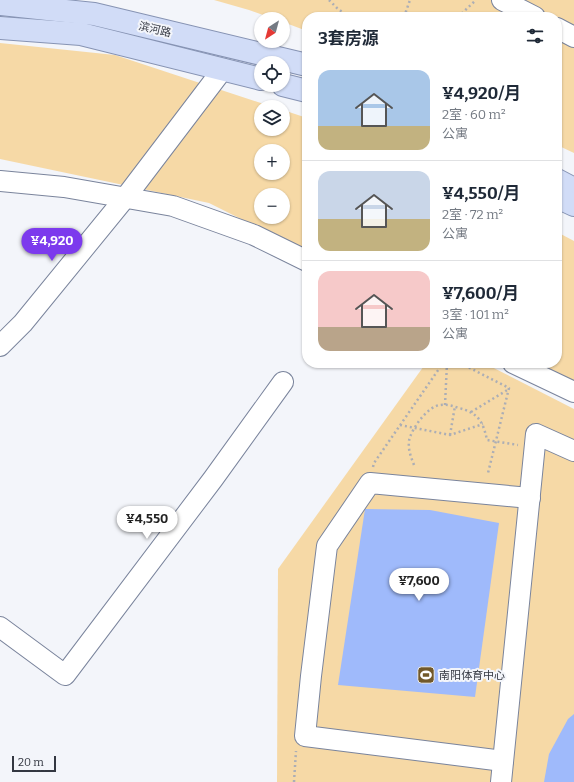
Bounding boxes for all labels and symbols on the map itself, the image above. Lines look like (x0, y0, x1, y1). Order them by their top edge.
north arrow (254, 12, 290, 48)
street label: 滨河路 (137, 19, 172, 40)
pin: ¥4,920 (19, 228, 85, 262)
pin: ¥4,550 (114, 506, 180, 540)
pin: ¥7,600 (386, 568, 452, 602)
sports icon: 南阳体育中心 (416, 665, 436, 685)
place label: 南阳体育中心 (439, 669, 505, 682)
scale bar (12, 754, 56, 773)

